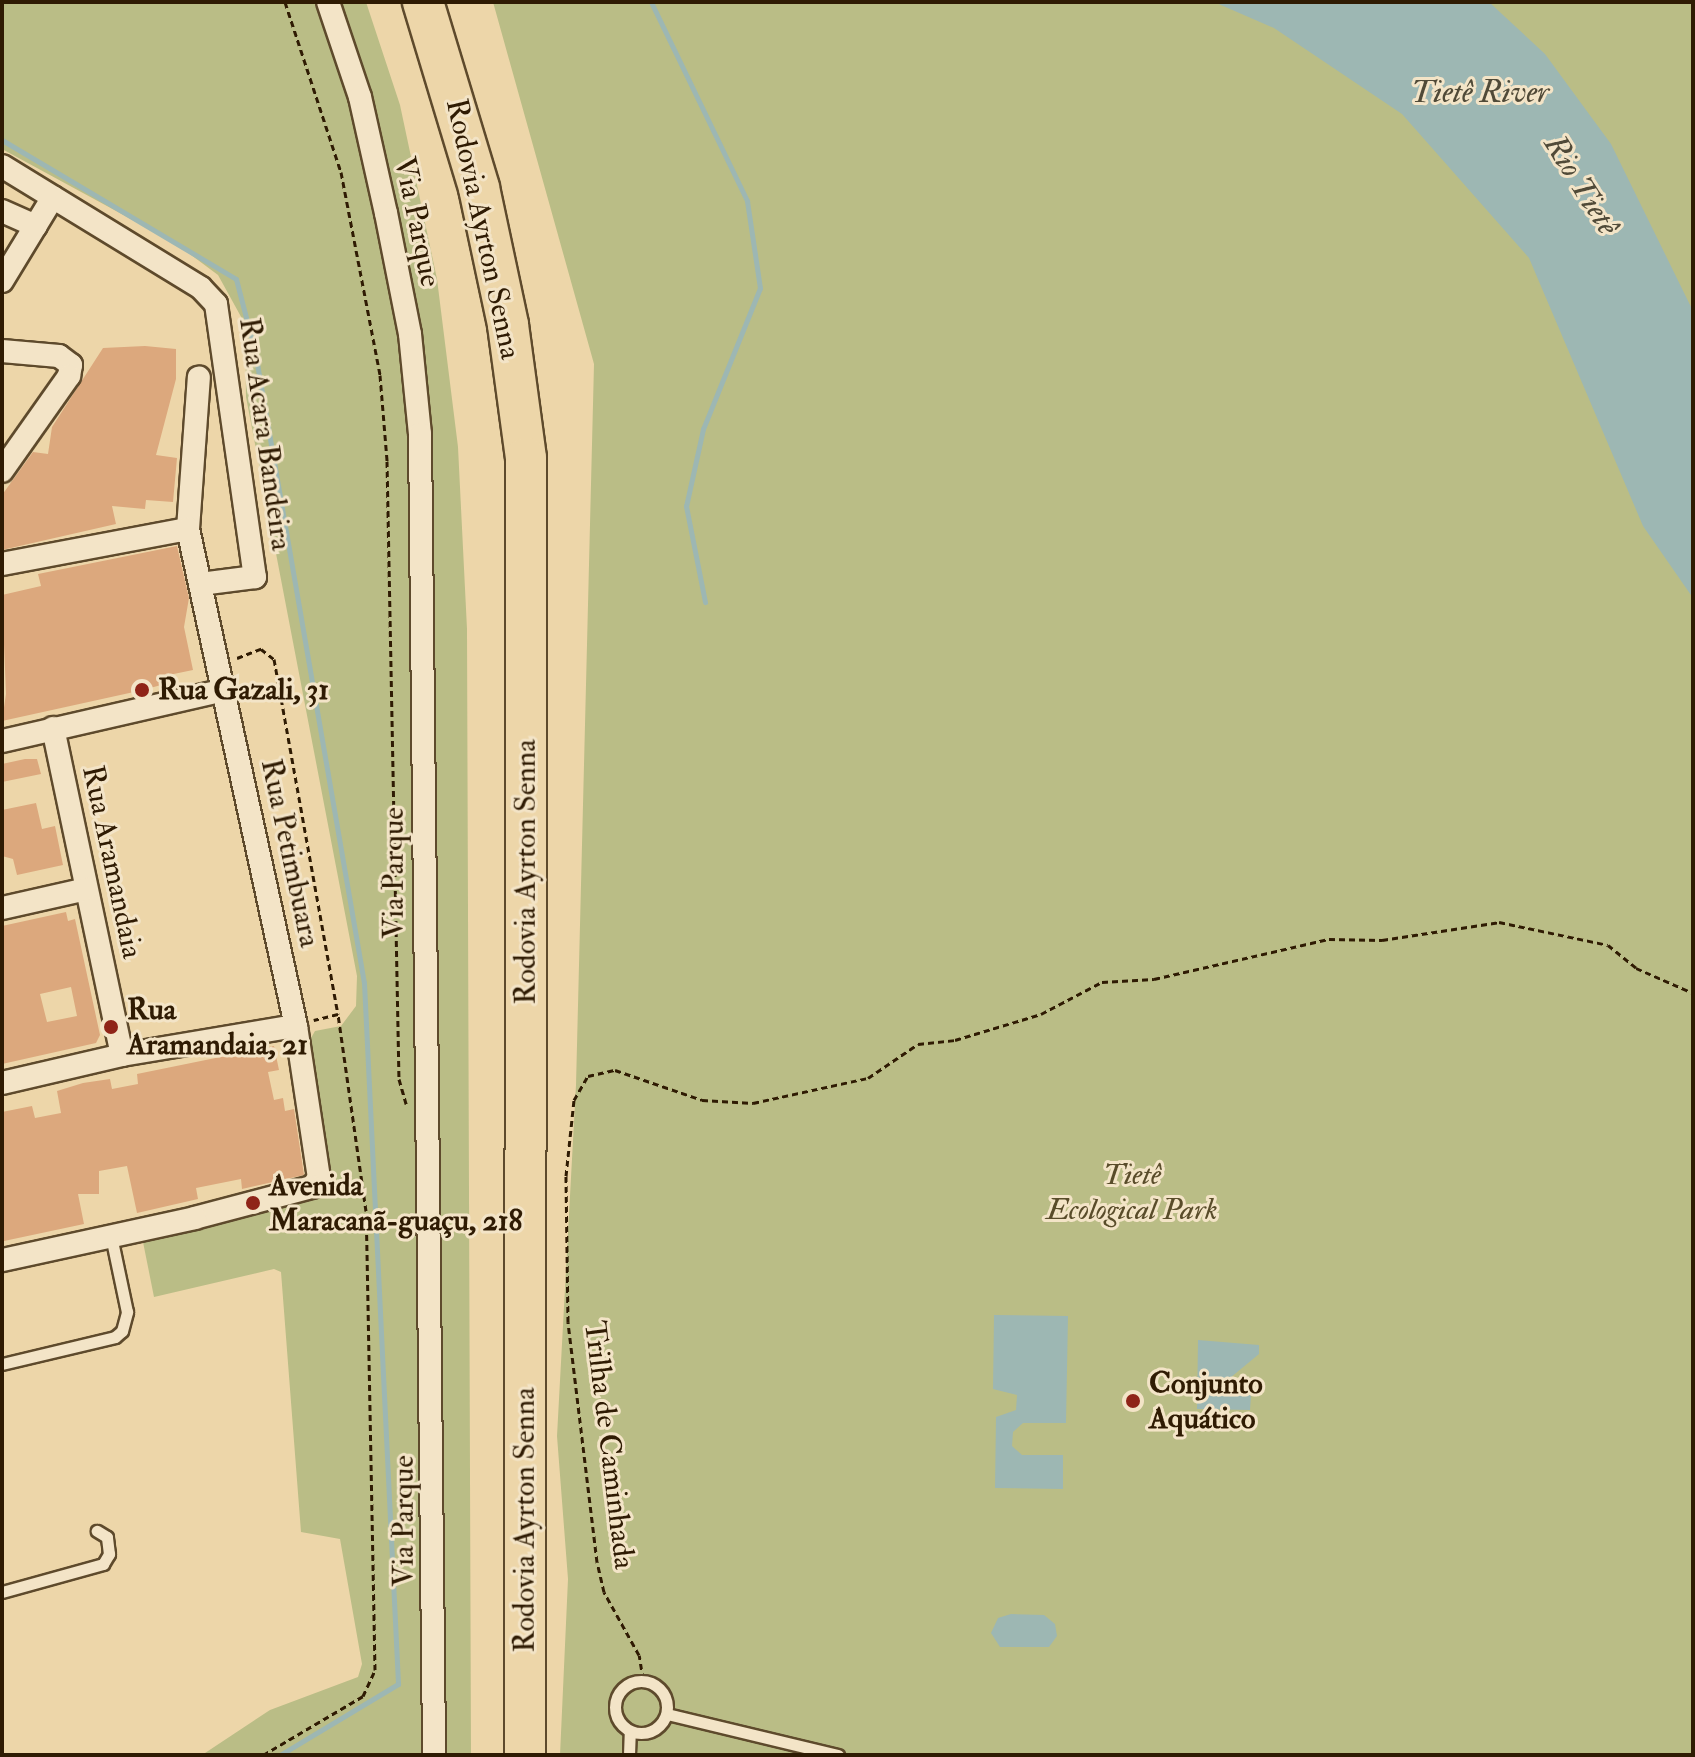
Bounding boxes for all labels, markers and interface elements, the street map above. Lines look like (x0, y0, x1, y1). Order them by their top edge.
water label: Tietê River (1411, 73, 1549, 111)
street label: Rodovia Ayrton Senna (438, 96, 528, 362)
water label: Rio Tietê (1535, 128, 1627, 242)
street label: Via Parque (386, 154, 448, 290)
street label: Rua Acara Bandeira (231, 315, 299, 553)
place label: Rua Gazali, 31 (158, 672, 329, 708)
marker: Rua Gazali, 31 (133, 681, 151, 699)
street label: Rodovia Ayrton Senna (508, 739, 544, 1005)
street label: Rua Petimbuara (252, 756, 328, 950)
street label: Rua Aramandaia (74, 762, 150, 962)
street label: Via Parque (376, 807, 412, 939)
place label: Rua Aramandaia, 21 (127, 992, 308, 1062)
marker: Rua Aramandaia, 21 (102, 1018, 120, 1036)
park label: Tietê Ecological Park (1046, 1157, 1218, 1228)
place label: Avenida Maracanã-guaçu, 218 (269, 1168, 523, 1238)
marker: Avenida Maracanã-guaçu, 218 (244, 1194, 262, 1212)
street label: Trilha de Caminhada (576, 1319, 642, 1571)
place label: Conjunto Aquático (1149, 1366, 1263, 1436)
street label: Rodovia Ayrton Senna (507, 1387, 543, 1653)
marker: Conjunto Aquático (1124, 1392, 1142, 1410)
street label: Via Parque (386, 1455, 422, 1587)

